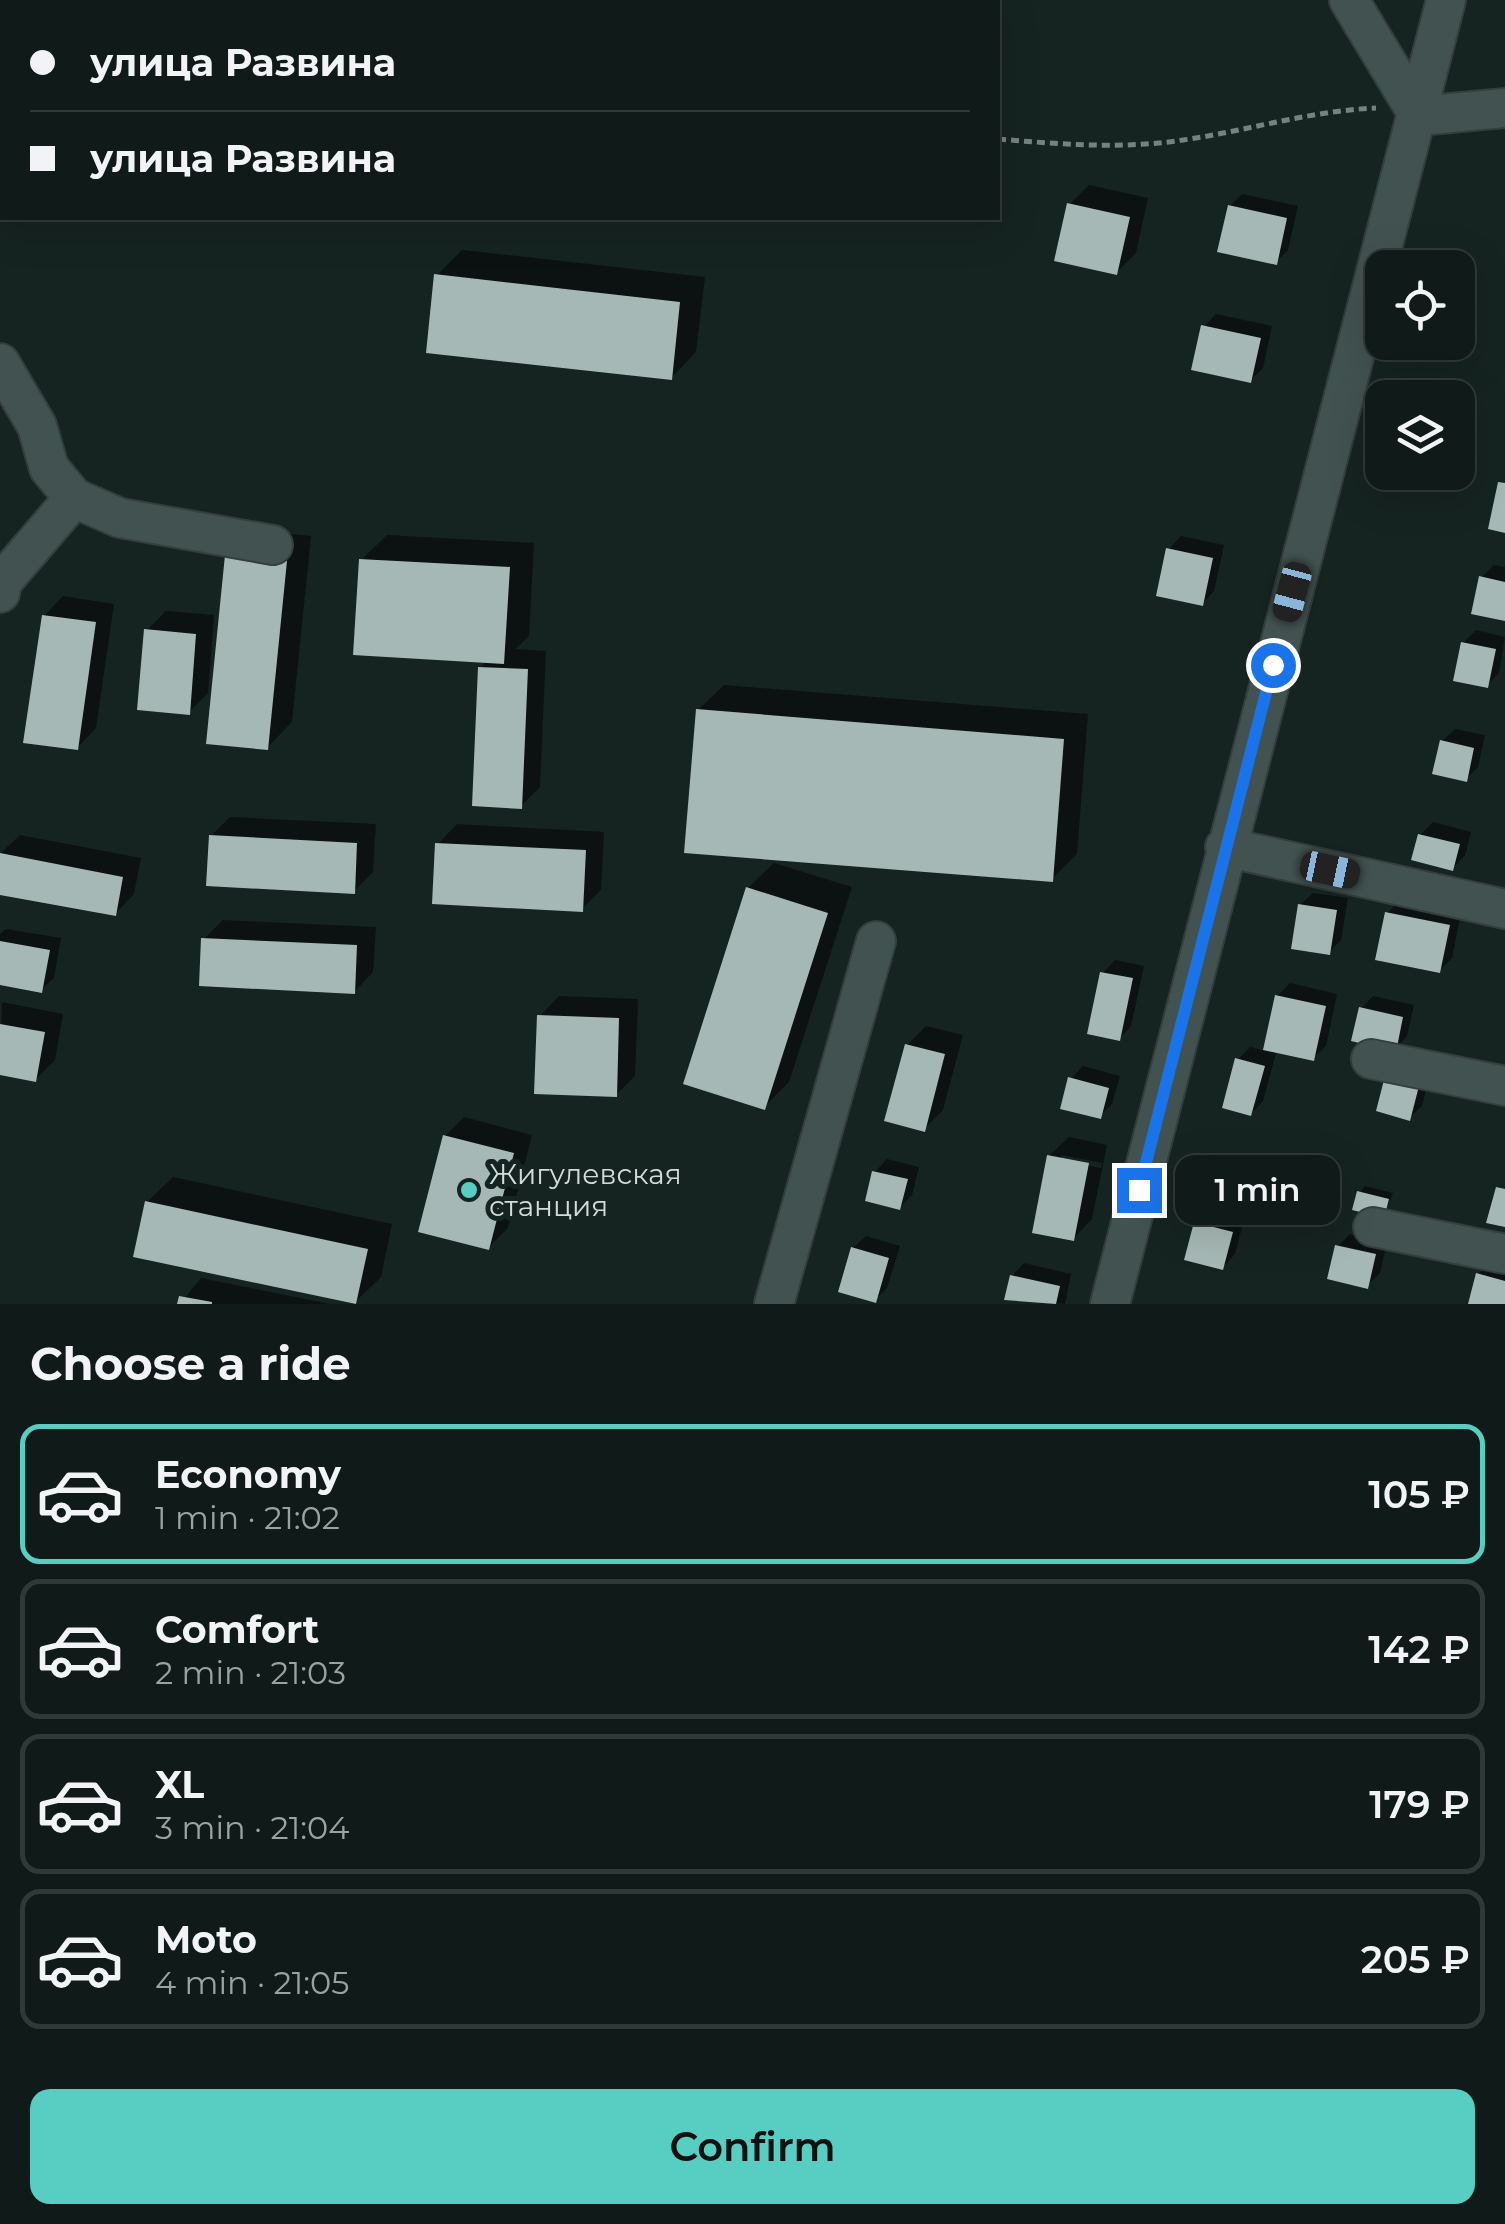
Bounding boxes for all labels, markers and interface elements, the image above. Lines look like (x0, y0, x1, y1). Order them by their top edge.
text: улица Развина (90, 39, 396, 86)
text: улица Развина (90, 135, 396, 182)
map controls (1365, 250, 1475, 490)
button: locate (1365, 250, 1475, 360)
button: layers (1365, 380, 1475, 490)
car (1270, 559, 1314, 625)
route start (1251, 643, 1296, 688)
car (1298, 849, 1362, 891)
callout: 1 min (1174, 1155, 1339, 1225)
place label: Жигулевская станция (489, 1157, 682, 1223)
route end (1117, 1168, 1162, 1213)
text: 1 min (1215, 1170, 1300, 1209)
marker: Жигулевская станция (458, 1179, 480, 1201)
text: Choose a ride (30, 1336, 351, 1391)
icon: car (35, 1449, 125, 1539)
text: Economy (155, 1451, 341, 1498)
text: 105 ₽ (1368, 1471, 1470, 1518)
text: 1 min · 21:02 (155, 1498, 340, 1537)
icon: car (35, 1604, 125, 1694)
text: Comfort (155, 1606, 319, 1653)
text: 142 ₽ (1368, 1626, 1470, 1673)
text: 2 min · 21:03 (155, 1653, 346, 1692)
icon: car (35, 1759, 125, 1849)
text: XL (155, 1761, 204, 1808)
text: 179 ₽ (1369, 1781, 1470, 1828)
text: 3 min · 21:04 (155, 1808, 349, 1847)
icon: car (35, 1914, 125, 2004)
text: Moto (155, 1916, 257, 1963)
text: 205 ₽ (1361, 1936, 1470, 1983)
text: 4 min · 21:05 (155, 1963, 349, 2002)
button: Confirm (30, 2089, 1475, 2204)

